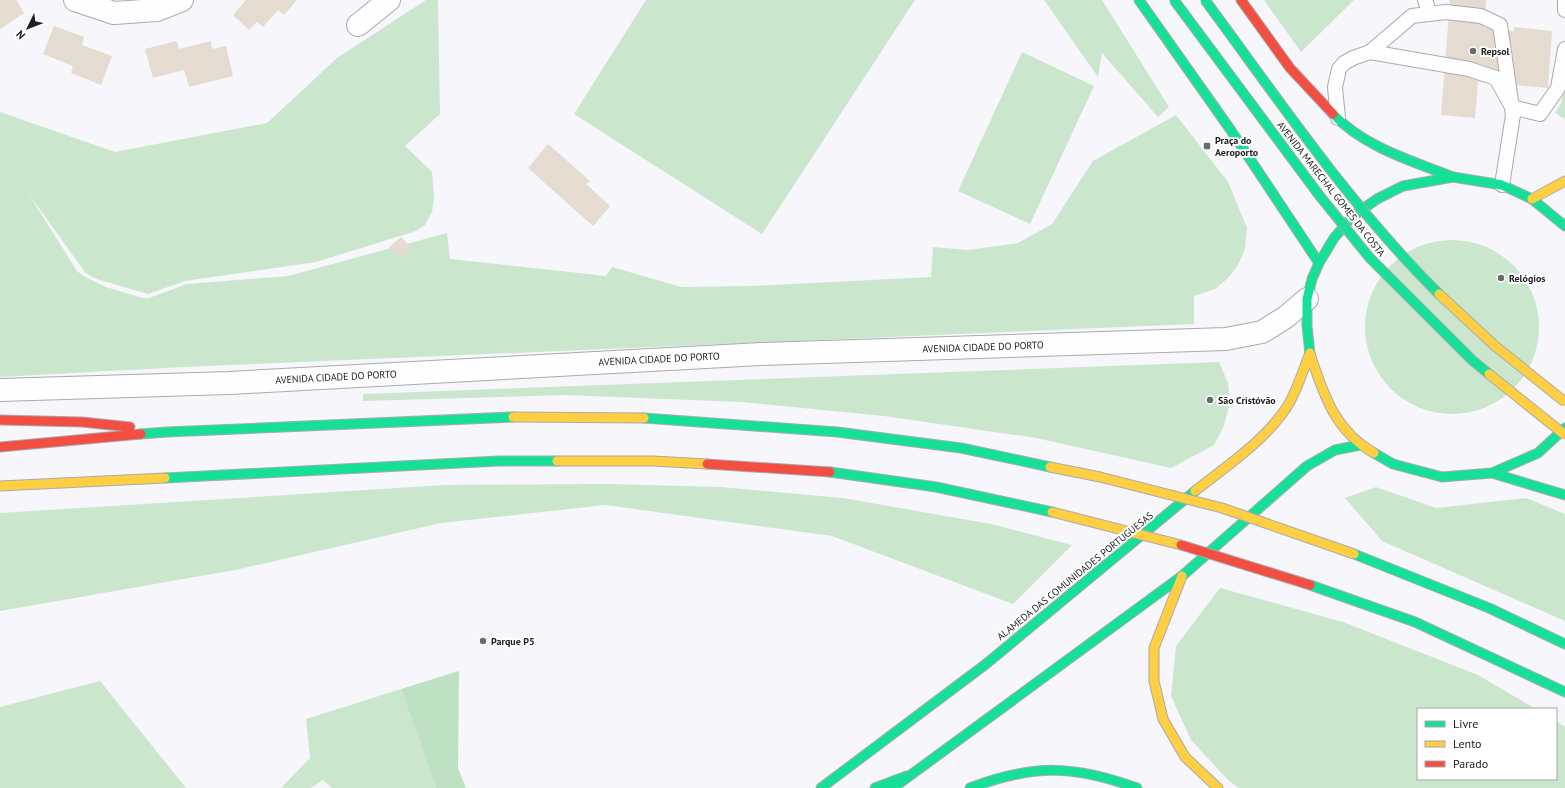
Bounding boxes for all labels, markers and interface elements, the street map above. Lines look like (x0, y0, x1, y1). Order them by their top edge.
north arrow (8, 8, 48, 48)
text: N (13, 27, 28, 42)
place label: Repsol (1481, 45, 1510, 58)
marker: Repsol (1468, 46, 1478, 56)
street label: AVENIDA MARECHAL GOMES DA COSTA (1274, 119, 1388, 259)
place label: Praça do Aeroporto (1215, 134, 1259, 159)
marker: Praça do Aeroporto (1202, 141, 1212, 151)
place label: Relógios (1509, 272, 1546, 285)
marker: Relógios (1496, 273, 1506, 283)
street label: AVENIDA CIDADE DO PORTO (922, 338, 1044, 356)
street label: AVENIDA CIDADE DO PORTO (598, 349, 720, 369)
street label: AVENIDA CIDADE DO PORTO (275, 367, 397, 387)
place label: São Cristóvão (1218, 394, 1276, 407)
marker: São Cristóvão (1205, 395, 1215, 405)
street label: ALAMEDA DAS COMUNIDADES PORTUGUESAS (994, 509, 1156, 643)
place label: Parque P5 (491, 635, 535, 648)
marker: Parque P5 (478, 636, 488, 646)
legend (1417, 708, 1557, 780)
text: Livre (1453, 716, 1478, 731)
text: Lento (1453, 736, 1482, 751)
text: Parado (1453, 756, 1488, 771)

